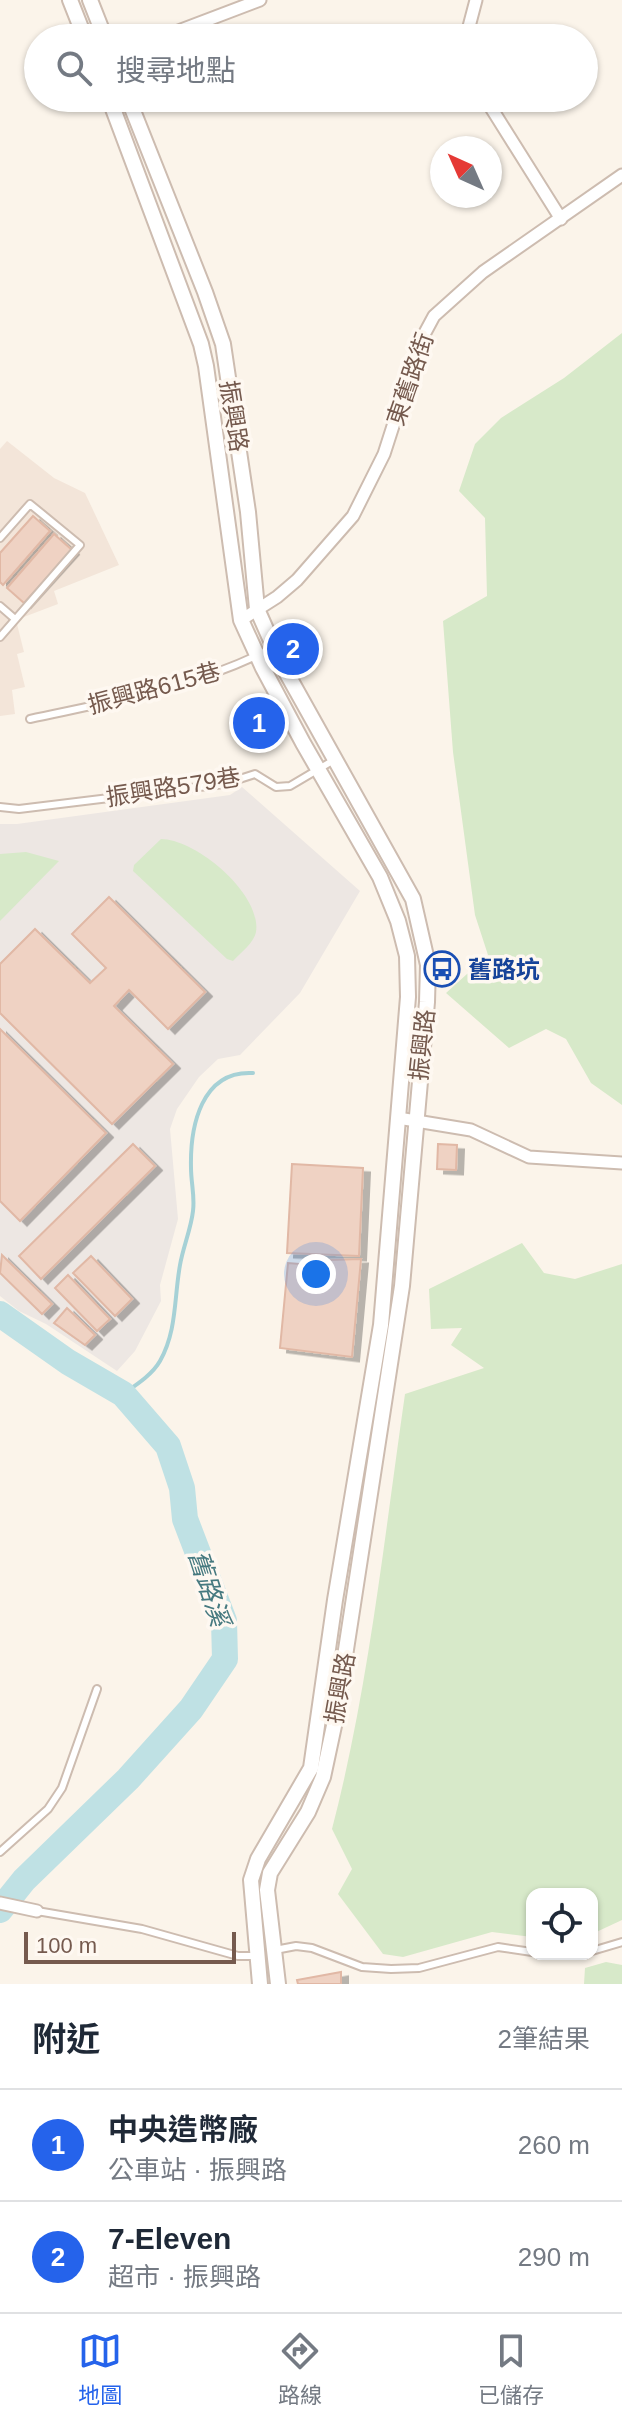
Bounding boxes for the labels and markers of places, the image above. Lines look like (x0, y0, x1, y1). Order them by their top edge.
pin: 2 (267, 619, 319, 679)
pin: 1 (233, 693, 285, 753)
bus stop icon: 舊路坑 (423, 950, 461, 988)
place label: 舊路坑 (468, 956, 540, 983)

